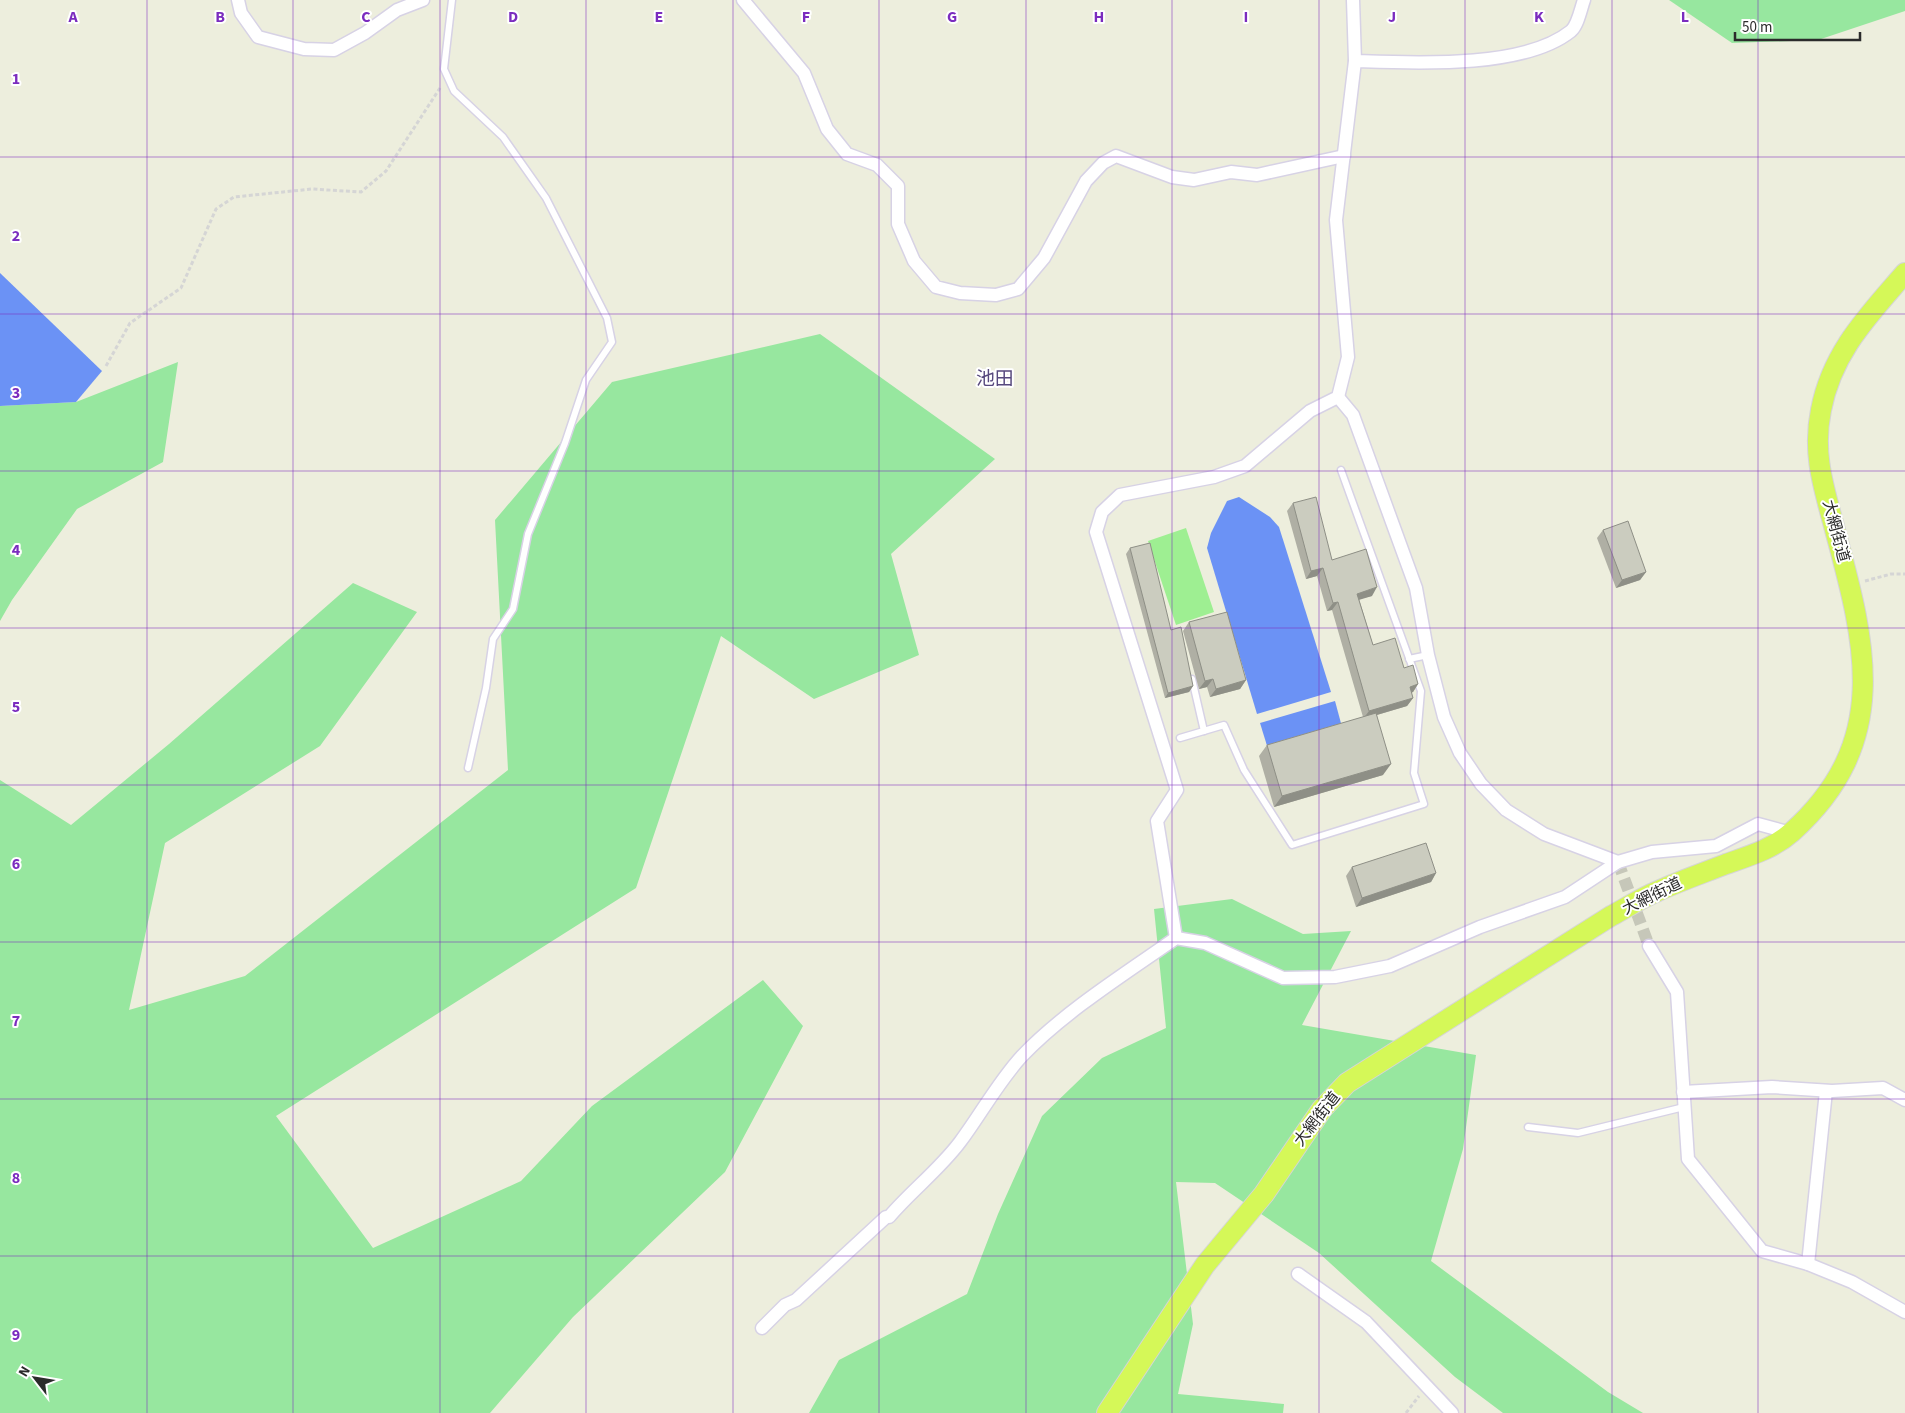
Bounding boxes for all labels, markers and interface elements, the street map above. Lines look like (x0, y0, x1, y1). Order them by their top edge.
text: A (67, 6, 78, 28)
text: B (215, 6, 225, 28)
text: C (361, 6, 371, 28)
text: D (508, 6, 518, 28)
text: E (655, 6, 663, 28)
text: F (802, 6, 810, 28)
text: G (947, 6, 957, 28)
text: H (1094, 6, 1104, 28)
text: I (1244, 6, 1248, 28)
text: J (1388, 6, 1396, 28)
text: K (1534, 6, 1544, 28)
text: L (1681, 6, 1689, 28)
scale bar (1735, 10, 1860, 42)
text: 50 m (1742, 17, 1772, 38)
text: 1 (12, 68, 20, 90)
text: 2 (12, 225, 20, 247)
district label: 池田 (976, 366, 1014, 393)
text: 3 (12, 382, 20, 404)
street label: 大網街道 (1817, 497, 1855, 565)
text: 4 (12, 539, 21, 561)
text: 5 (12, 696, 20, 718)
text: 6 (12, 853, 20, 875)
street label: 大網街道 (1618, 872, 1686, 920)
text: 7 (12, 1010, 20, 1032)
street label: 大網街道 (1289, 1087, 1345, 1151)
text: 8 (12, 1167, 20, 1189)
text: 9 (12, 1324, 20, 1346)
north arrow (10, 1353, 60, 1403)
text: N (14, 1363, 36, 1381)

